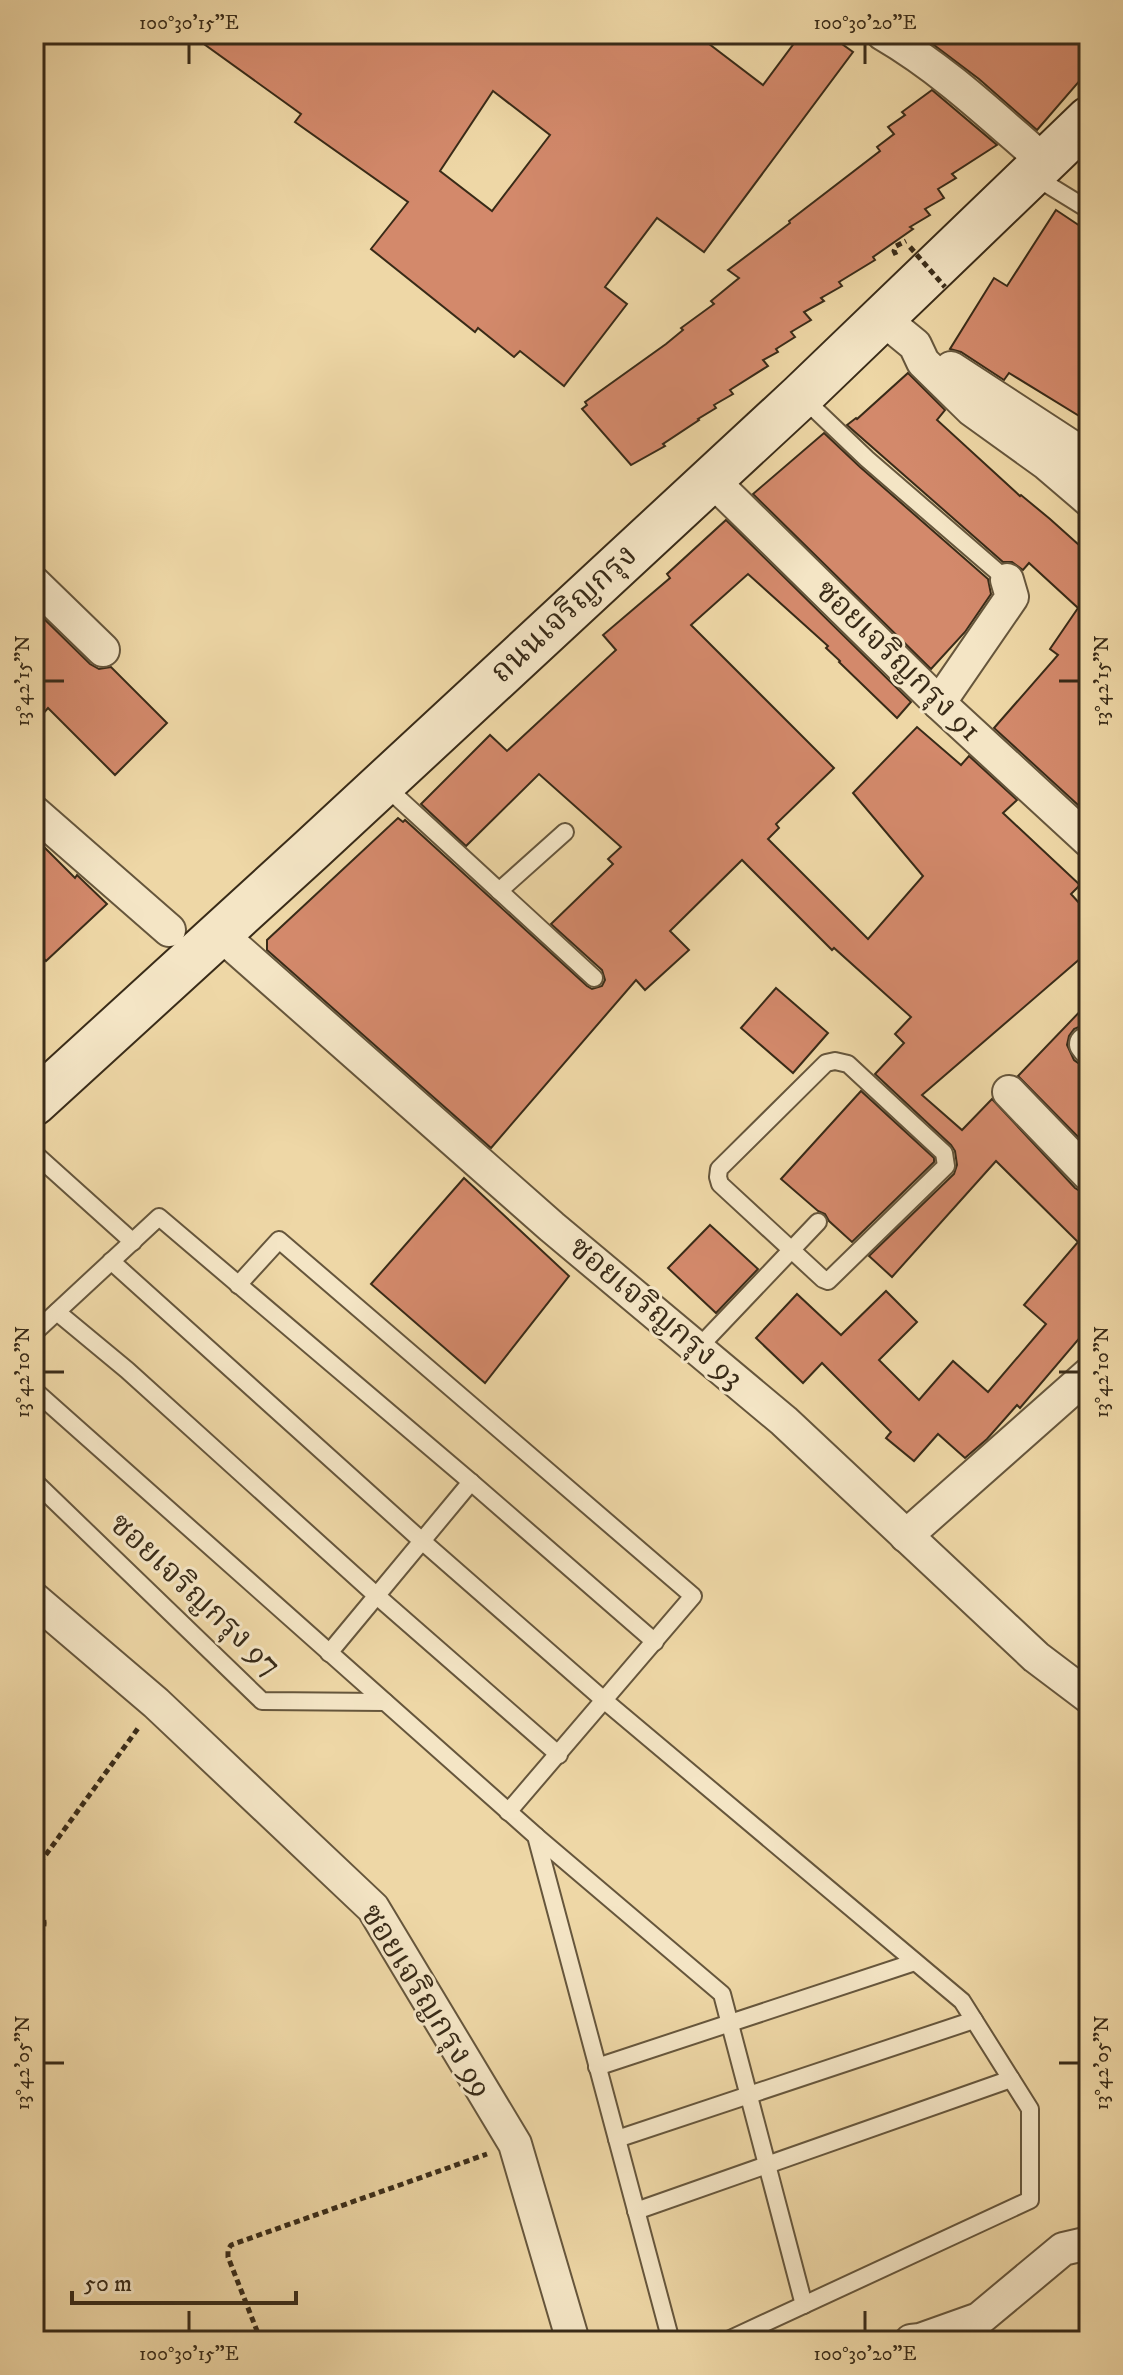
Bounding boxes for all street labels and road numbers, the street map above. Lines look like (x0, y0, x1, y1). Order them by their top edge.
street label: ถนนเจริญกรุง (482, 536, 646, 692)
street label: ซอยเจริญกรุง 91 (806, 572, 990, 750)
street label: ซอยเจริญกรุง 93 (560, 1228, 752, 1398)
street label: ซอยเจริญกรุง 97 (100, 1505, 290, 1685)
street label: ซอยเจริญกรุง 99 (351, 1897, 501, 2105)

